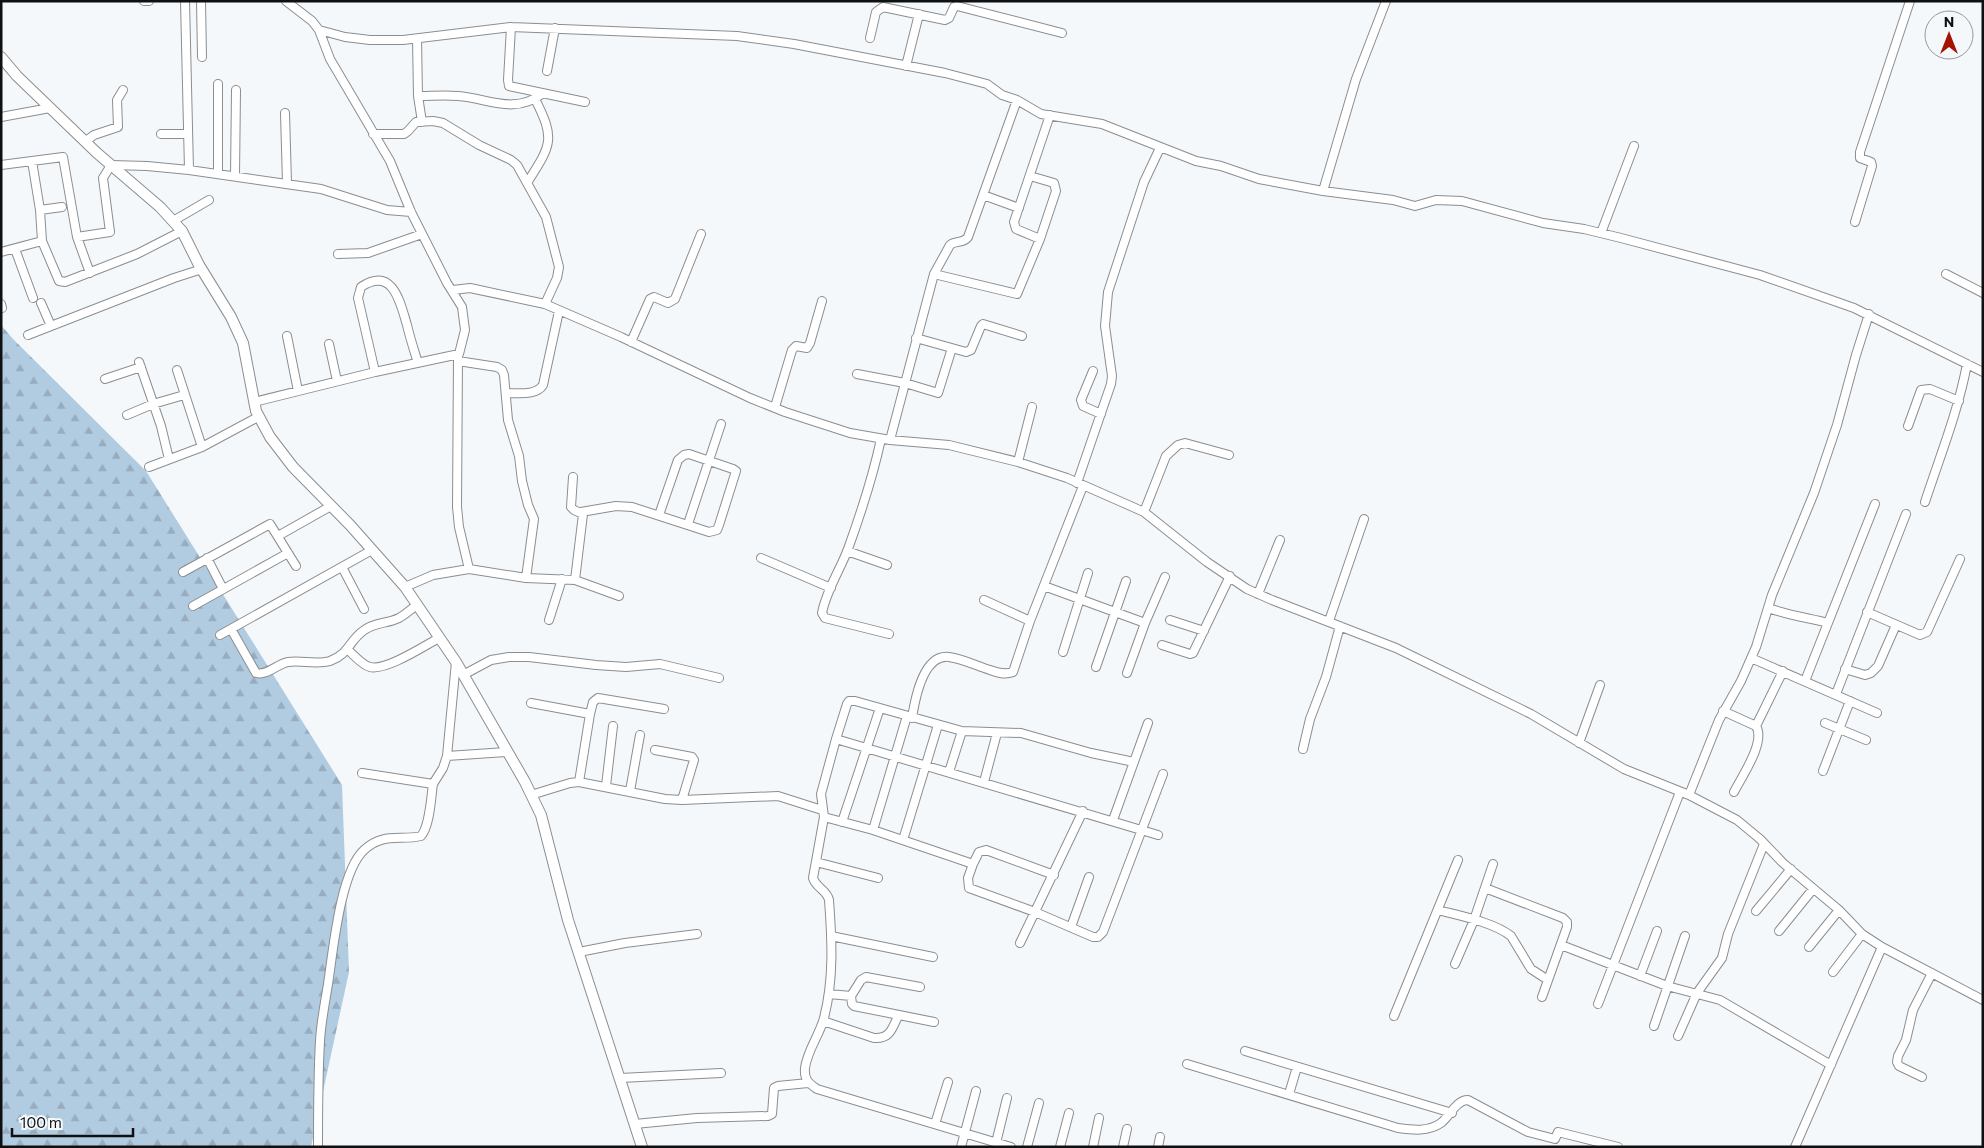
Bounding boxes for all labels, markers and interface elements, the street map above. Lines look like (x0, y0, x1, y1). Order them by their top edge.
north arrow (1924, 10, 1974, 60)
text: N (1944, 13, 1954, 30)
scale bar (12, 1106, 134, 1138)
text: 100 m (20, 1113, 62, 1131)

